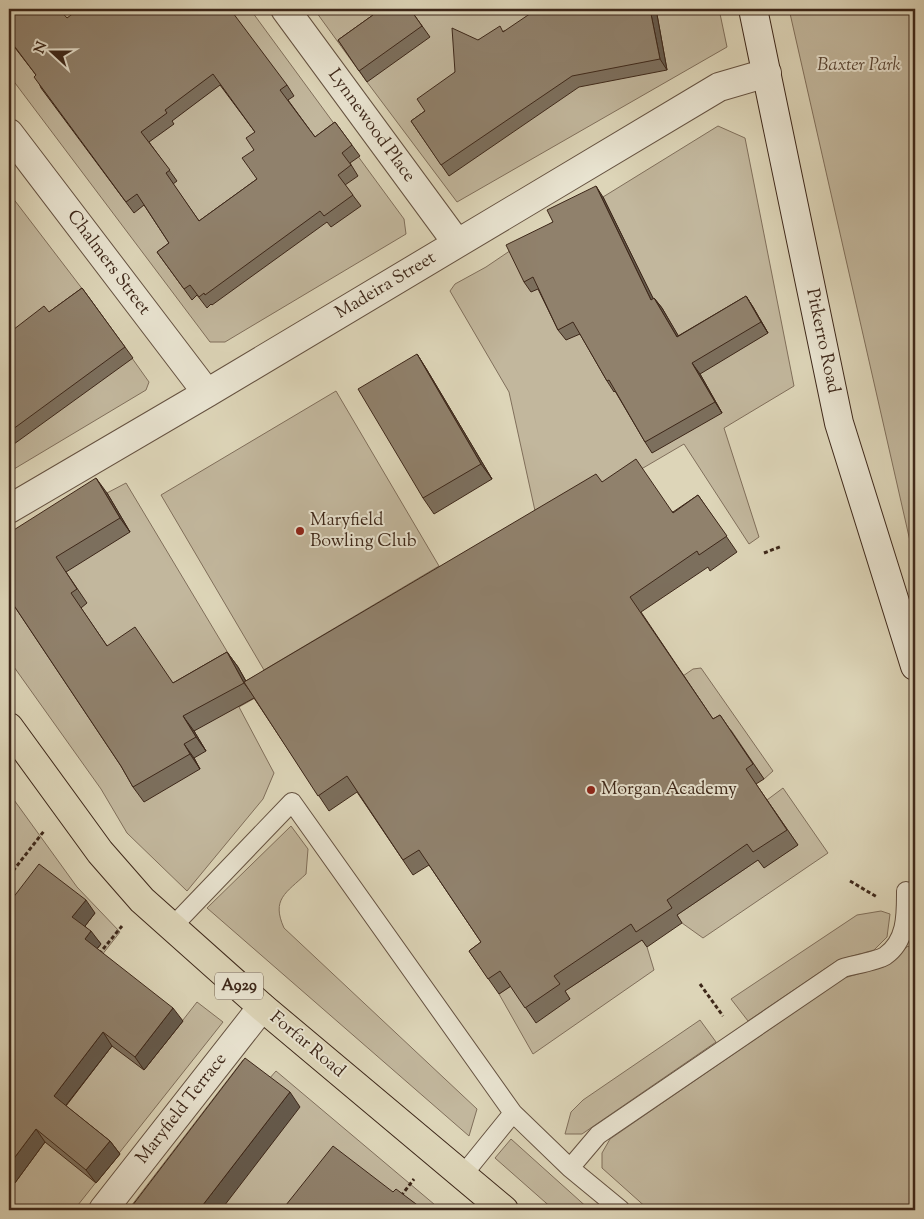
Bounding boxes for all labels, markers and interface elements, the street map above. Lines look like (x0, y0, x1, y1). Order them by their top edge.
north arrow (28, 28, 78, 78)
text: N (30, 39, 53, 57)
park label: Baxter Park (817, 53, 901, 79)
street label: Lynnewood Place (321, 64, 421, 188)
street label: Chalmers Street (60, 205, 156, 321)
street label: Madeira Street (331, 246, 441, 326)
street label: Pitkerro Road (798, 286, 846, 396)
place label: Maryfield Bowling Club (310, 508, 417, 555)
marker: Maryfield Bowling Club (294, 525, 306, 537)
place label: Morgan Academy (601, 777, 737, 803)
marker: Morgan Academy (585, 784, 597, 796)
road number: A929 (215, 972, 263, 999)
street label: Forfar Road (264, 1006, 350, 1084)
street label: Maryfield Terrace (130, 1048, 234, 1170)

